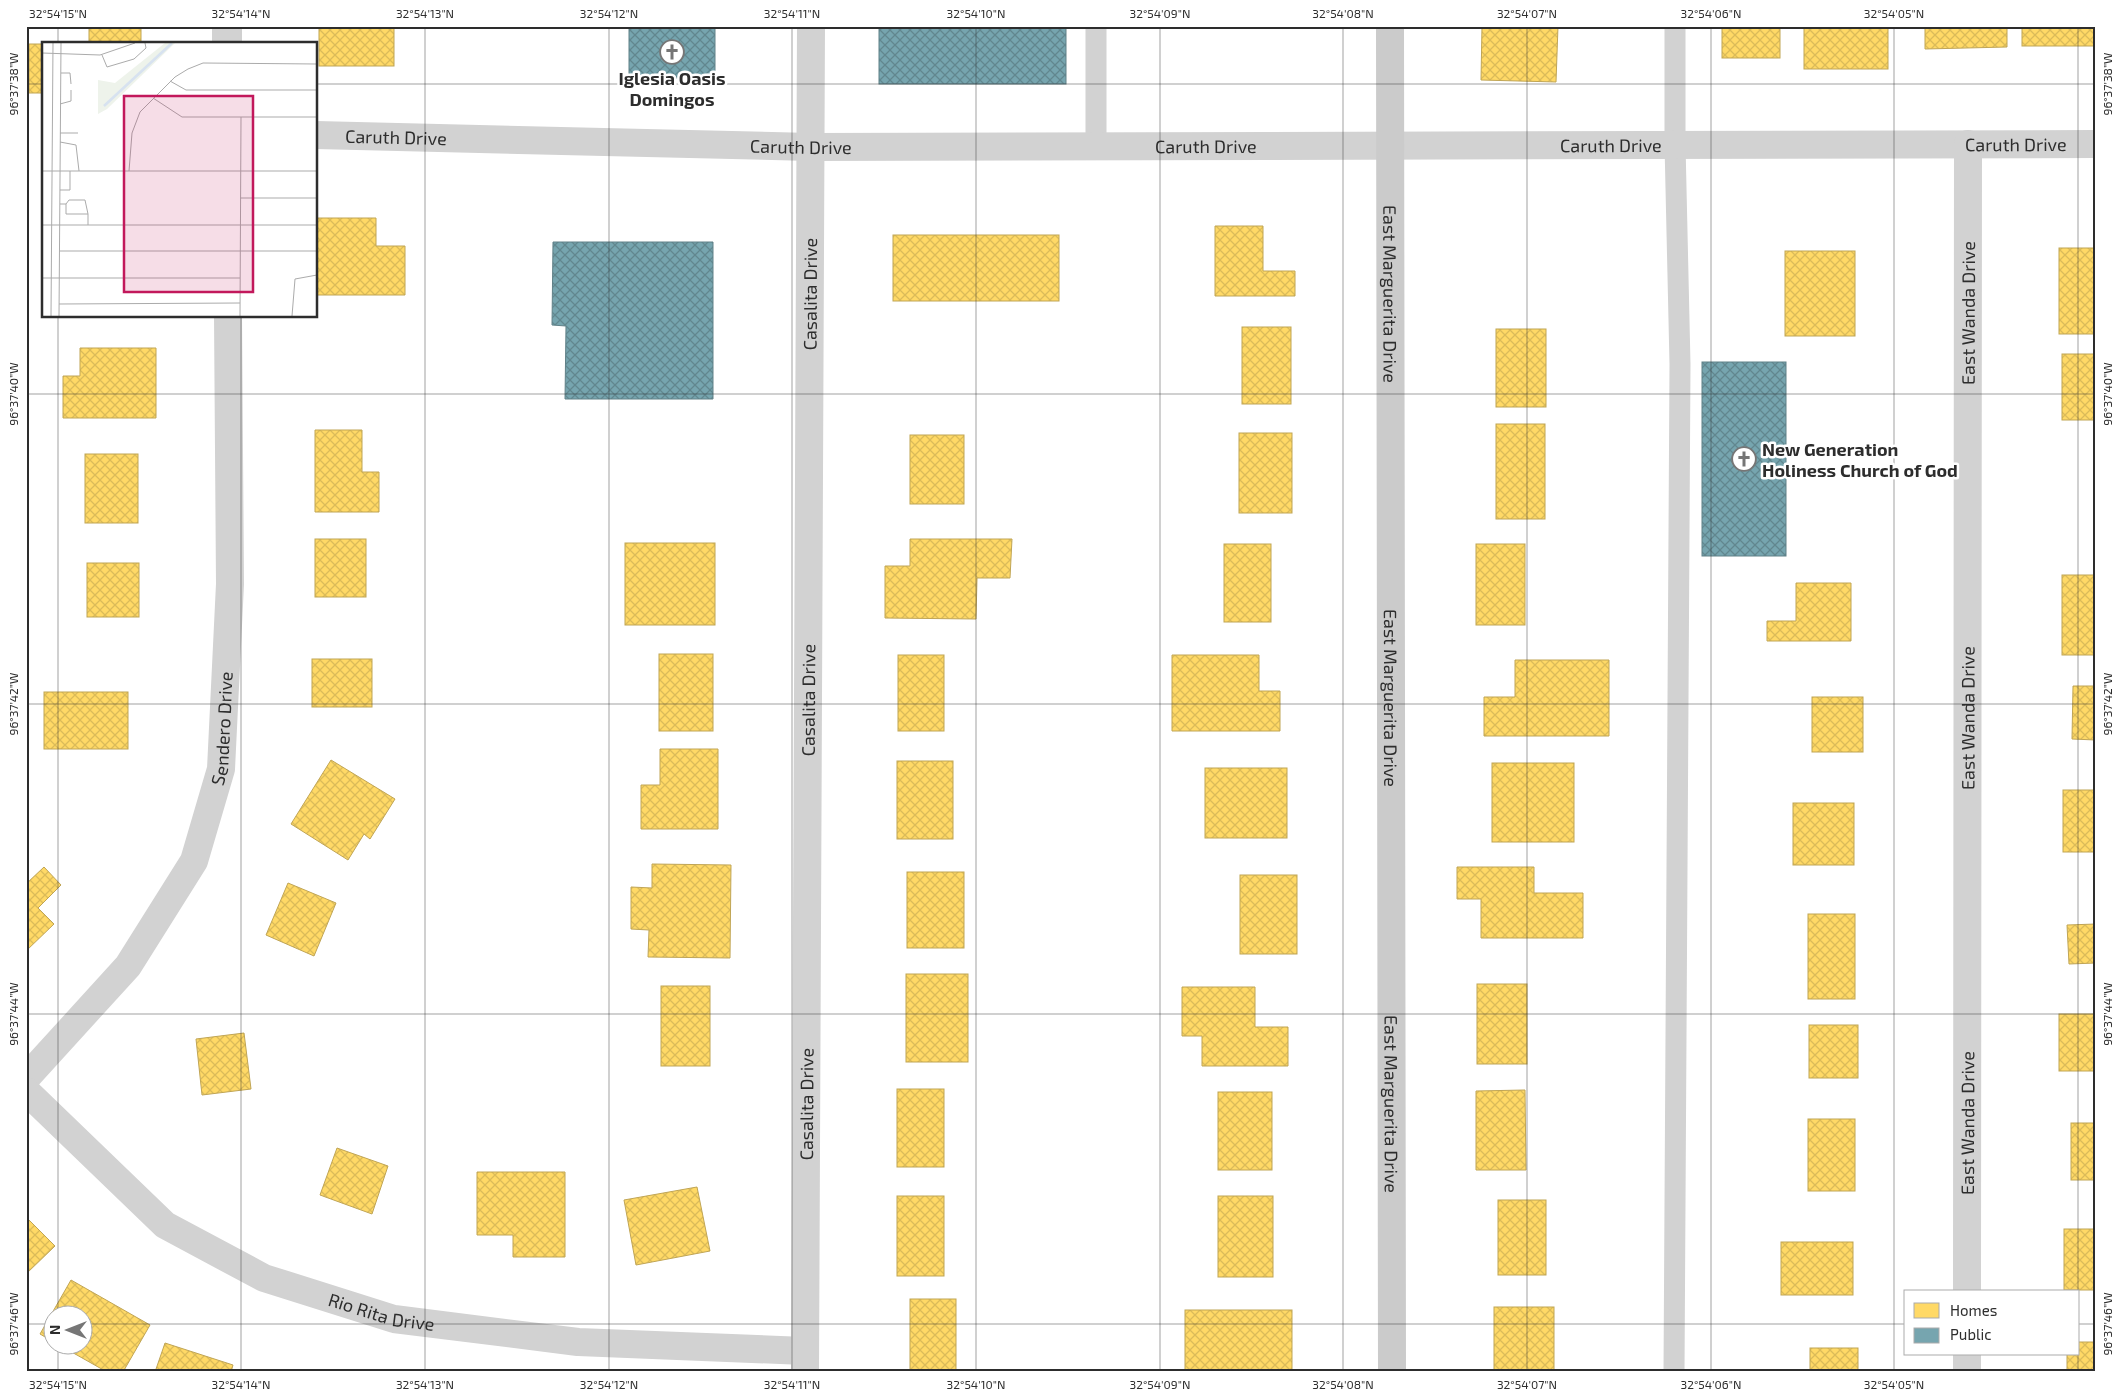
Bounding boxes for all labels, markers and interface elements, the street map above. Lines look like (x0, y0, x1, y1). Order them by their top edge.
text: 32°54'15"N (29, 6, 87, 20)
text: 32°54'14"N (212, 6, 270, 20)
text: 32°54'13"N (396, 6, 454, 20)
text: 32°54'12"N (580, 6, 638, 20)
text: 32°54'11"N (764, 6, 820, 20)
text: 32°54'10"N (947, 6, 1005, 20)
text: 32°54'09"N (1130, 6, 1190, 20)
text: 32°54'08"N (1312, 6, 1374, 20)
text: 32°54'07"N (1497, 6, 1557, 20)
text: 32°54'06"N (1681, 6, 1741, 20)
text: 32°54'05"N (1864, 6, 1924, 20)
church icon: Iglesia Oasis Domingos (659, 39, 685, 65)
inset map (42, 42, 318, 318)
text: 96°37'38"W (6, 53, 20, 115)
text: 96°37'38"W (2100, 53, 2114, 115)
place label: Iglesia Oasis Domingos (618, 67, 726, 110)
street label: Caruth Drive (345, 125, 447, 149)
street label: Caruth Drive (1965, 133, 2067, 155)
street label: Caruth Drive (1560, 134, 1662, 156)
street label: Caruth Drive (750, 135, 852, 158)
street label: Caruth Drive (1155, 135, 1257, 157)
street label: East Marguerita Drive (1379, 205, 1402, 383)
street label: Casalita Drive (799, 238, 821, 350)
street label: East Wanda Drive (1957, 241, 1979, 385)
text: 96°37'40"W (6, 362, 20, 426)
text: 96°37'40"W (2100, 362, 2114, 426)
place label: New Generation Holiness Church of God (1762, 438, 1958, 481)
church icon: New Generation Holiness Church of God (1731, 446, 1757, 472)
street label: East Marguerita Drive (1380, 609, 1402, 787)
street label: Casalita Drive (797, 644, 819, 756)
street label: East Wanda Drive (1956, 646, 1979, 790)
street label: Sendero Drive (206, 671, 237, 788)
text: 96°37'42"W (6, 673, 20, 735)
text: 96°37'42"W (2100, 673, 2114, 735)
text: 96°37'44"W (6, 982, 20, 1046)
text: 96°37'44"W (2100, 982, 2114, 1046)
street label: East Marguerita Drive (1380, 1015, 1403, 1193)
street label: Casalita Drive (795, 1048, 817, 1160)
street label: East Wanda Drive (1956, 1051, 1978, 1195)
street label: Rio Rita Drive (326, 1288, 436, 1335)
legend (1904, 1290, 2080, 1356)
text: 96°37'46"W (6, 1292, 20, 1356)
text: 96°37'46"W (2100, 1292, 2114, 1356)
text: Homes (1950, 1301, 1997, 1319)
north arrow (42, 1306, 92, 1356)
text: N (46, 1325, 63, 1335)
text: Public (1950, 1325, 1991, 1343)
text: 32°54'15"N (29, 1377, 87, 1391)
text: 32°54'14"N (212, 1377, 270, 1391)
text: 32°54'13"N (396, 1377, 454, 1391)
text: 32°54'12"N (580, 1377, 638, 1391)
text: 32°54'11"N (764, 1377, 820, 1391)
text: 32°54'10"N (947, 1377, 1005, 1391)
text: 32°54'09"N (1130, 1377, 1190, 1391)
text: 32°54'08"N (1312, 1377, 1374, 1391)
text: 32°54'07"N (1497, 1377, 1557, 1391)
text: 32°54'06"N (1681, 1377, 1741, 1391)
text: 32°54'05"N (1864, 1377, 1924, 1391)

